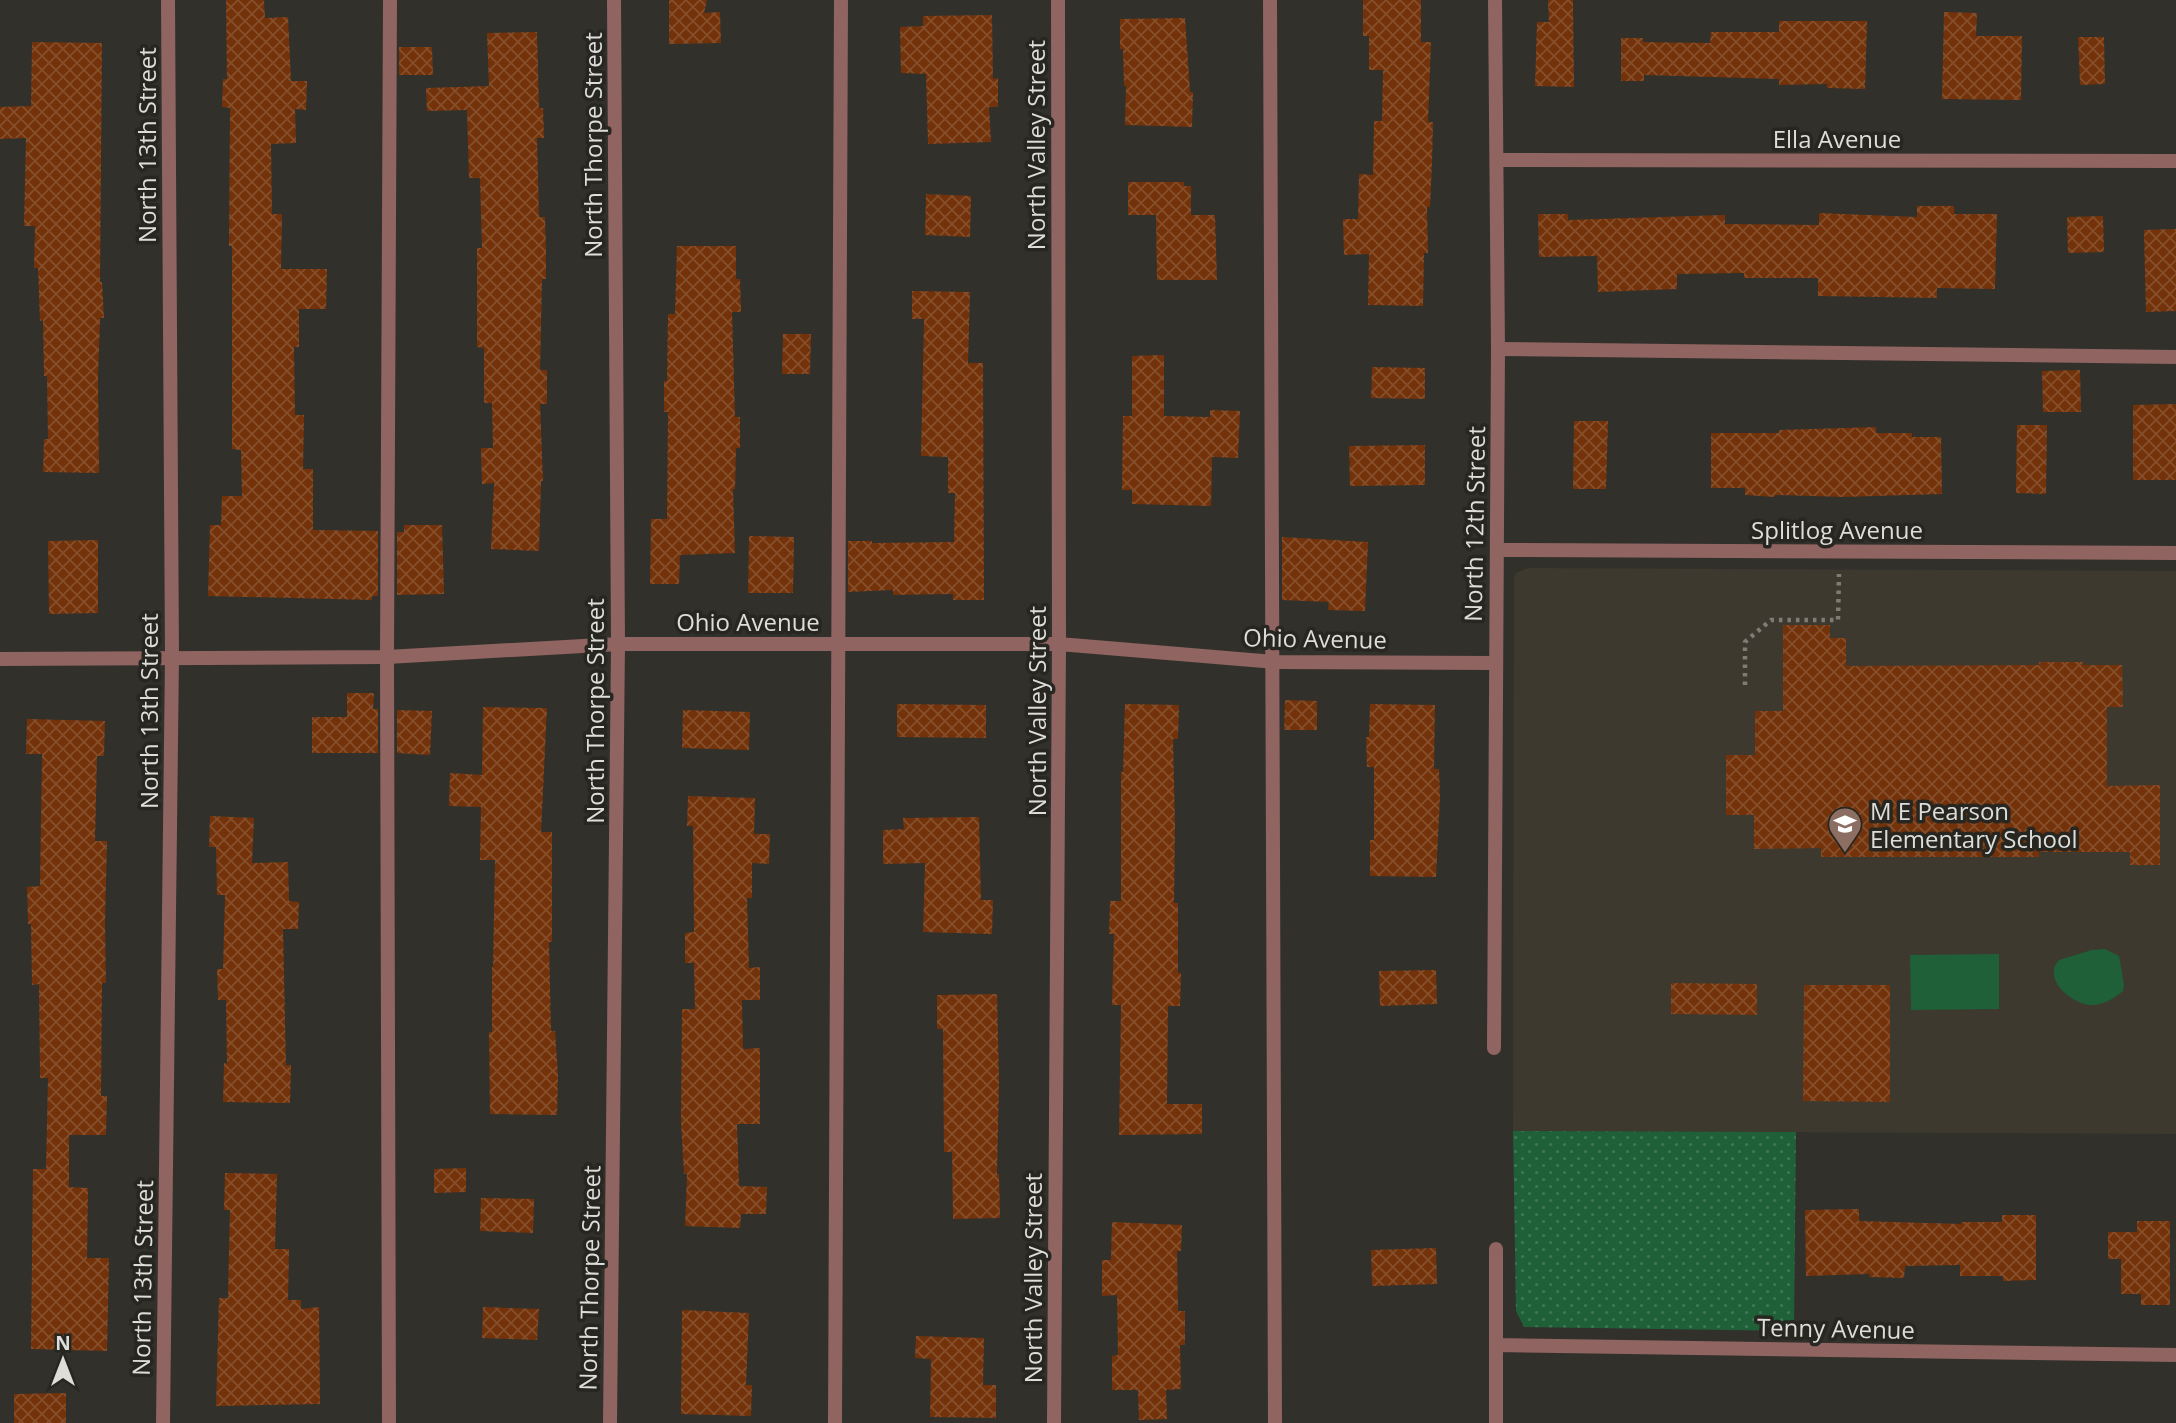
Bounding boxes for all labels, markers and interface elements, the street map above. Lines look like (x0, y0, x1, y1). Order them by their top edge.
street label: North Thorpe Street (576, 32, 609, 258)
street label: North Valley Street (1019, 40, 1052, 250)
street label: North 13th Street (130, 47, 163, 243)
street label: Ella Avenue (1773, 122, 1901, 155)
street label: North 12th Street (1456, 426, 1492, 622)
street label: Splitlog Avenue (1751, 513, 1923, 546)
street label: North Thorpe Street (578, 598, 611, 824)
street label: Ohio Avenue (676, 605, 820, 638)
street label: North Valley Street (1020, 606, 1053, 816)
street label: North 13th Street (132, 613, 165, 809)
street label: Ohio Avenue (1243, 620, 1387, 656)
place label: M E Pearson Elementary School (1870, 794, 2078, 855)
school or university icon: M E Pearson Elementary School (1826, 805, 1864, 854)
street label: North Thorpe Street (571, 1165, 607, 1391)
street label: North Valley Street (1016, 1173, 1049, 1383)
street label: North 13th Street (124, 1180, 160, 1376)
street label: Tenny Avenue (1757, 1310, 1915, 1346)
north arrow (28, 1325, 98, 1395)
text: N (55, 1330, 71, 1356)

